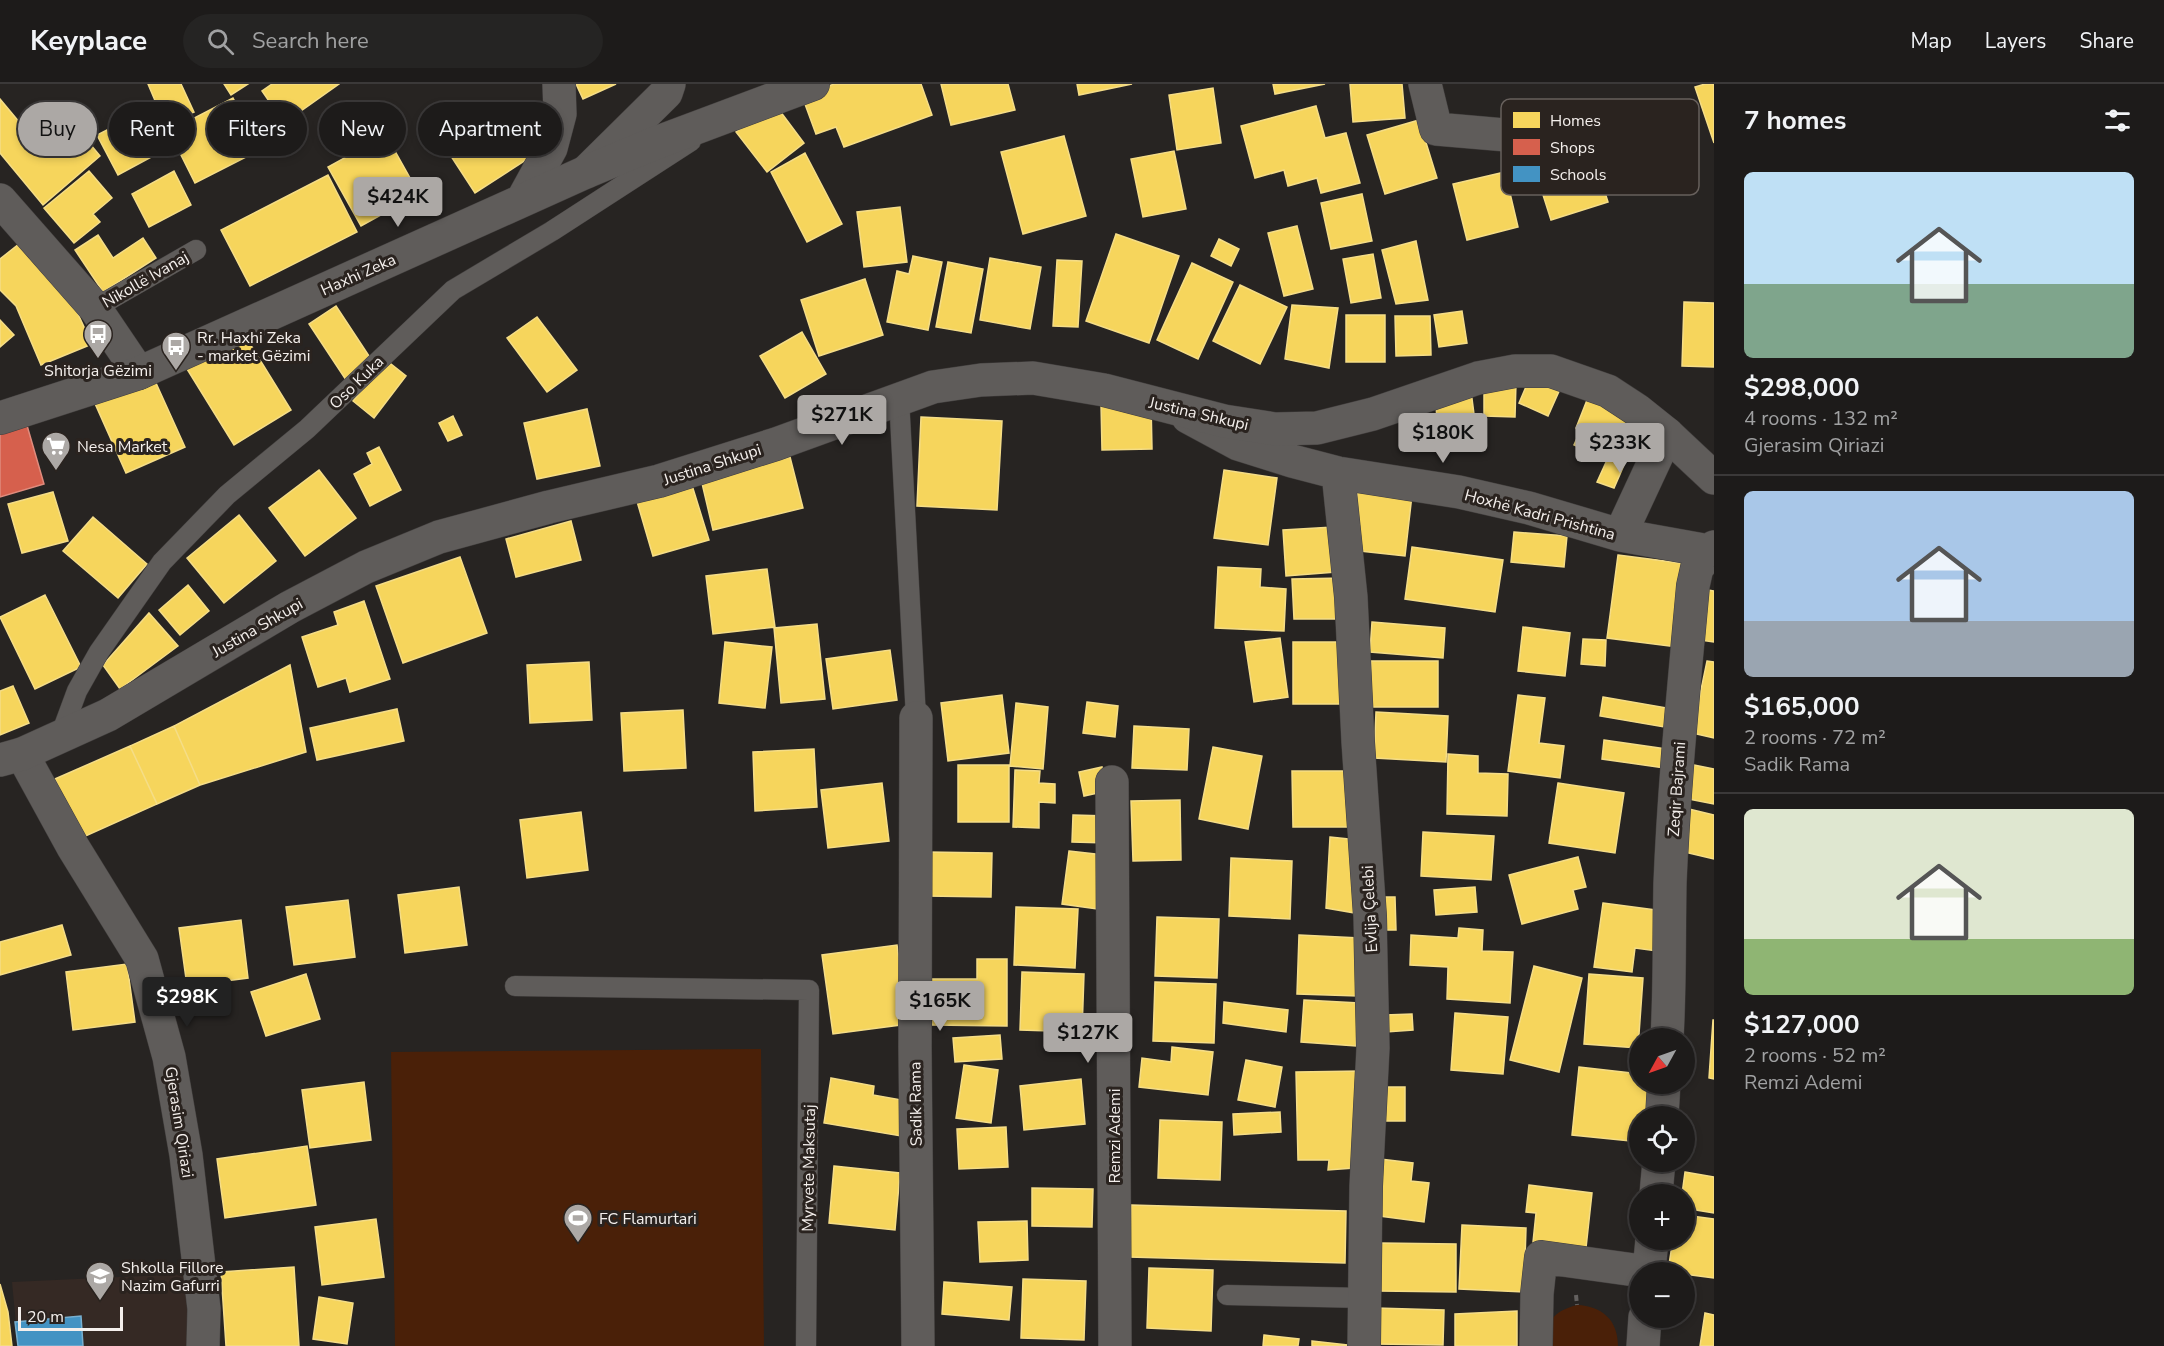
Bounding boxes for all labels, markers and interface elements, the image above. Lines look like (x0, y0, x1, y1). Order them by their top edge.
search box (183, 14, 603, 68)
text: Keyplace (30, 22, 147, 60)
icon: search (204, 25, 237, 58)
text: Search here (252, 26, 369, 56)
text: Map (1910, 27, 1952, 55)
text: Layers (1985, 27, 2046, 55)
text: Share (2079, 27, 2134, 55)
legend (1501, 99, 1699, 195)
chip: Buy (18, 102, 97, 156)
chip: Rent (109, 102, 195, 156)
chip: Filters (207, 102, 307, 156)
chip: New (319, 102, 406, 156)
chip: Apartment (418, 102, 562, 156)
text: 7 homes (1744, 103, 1846, 138)
icon: filters (2101, 104, 2134, 137)
text: Homes (1550, 110, 1601, 132)
text: Shops (1550, 137, 1595, 159)
text: Schools (1550, 164, 1606, 186)
pin: $424K (356, 177, 440, 228)
text: $424K (367, 183, 429, 210)
icon: home (1885, 211, 1993, 319)
street label: Nikollë Ivanaj (98, 246, 193, 313)
street label: Haxhi Zeka (317, 249, 399, 301)
bus stop icon: Shitorja Gëzimi (82, 318, 114, 360)
place label: Rr. Haxhi Zeka - market Gëzimi (197, 327, 310, 367)
bus stop icon: Rr. Haxhi Zeka - market Gëzimi (160, 330, 192, 372)
street label: Oso Kuka (325, 351, 389, 414)
place label: Shitorja Gëzimi (44, 360, 152, 382)
text: $298,000 (1744, 370, 1860, 405)
street label: Justina Shkupi (1146, 392, 1251, 436)
pin: $271K (800, 395, 884, 446)
text: $271K (811, 401, 873, 428)
text: 4 rooms · 132 m² (1744, 405, 1898, 432)
pin: $180K (1401, 413, 1485, 464)
text: $180K (1412, 419, 1474, 446)
pin: $233K (1578, 423, 1662, 474)
text: $233K (1589, 429, 1651, 456)
supermarket icon: Nesa Market (40, 430, 72, 472)
text: Gjerasim Qiriazi (1744, 432, 1884, 459)
place label: Nesa Market (77, 436, 168, 458)
street label: Justina Shkupi (660, 439, 764, 491)
street label: Hoxhë Kadri Prishtina (1462, 484, 1618, 546)
icon: home (1885, 530, 1993, 638)
street label: Justina Shkupi (207, 593, 307, 663)
text: $165,000 (1744, 689, 1860, 724)
text: 2 rooms · 72 m² (1744, 724, 1886, 751)
street label: Zeqir Bajrami (1663, 741, 1691, 837)
text: Sadik Rama (1744, 751, 1850, 778)
icon: home (1885, 848, 1993, 956)
street label: Evlija Çelebi (1357, 865, 1383, 953)
pin: $298K (145, 977, 229, 1028)
pin: $165K (898, 981, 982, 1032)
text: $298K (156, 983, 218, 1010)
text: $165K (909, 987, 971, 1014)
text: $127,000 (1744, 1007, 1860, 1042)
pin: $127K (1046, 1013, 1130, 1064)
text: $127K (1057, 1019, 1119, 1046)
north arrow (1629, 1028, 1695, 1094)
map controls (1629, 1028, 1695, 1328)
text: 2 rooms · 52 m² (1744, 1042, 1886, 1069)
street label: Sadik Rama (904, 1061, 928, 1147)
street label: Gjerasim Qiriazi (159, 1065, 199, 1179)
text: Remzi Ademi (1744, 1069, 1863, 1096)
street label: Remzi Ademi (1104, 1089, 1126, 1183)
street label: Myrvete Maksutaj (797, 1104, 821, 1232)
button: locate (1629, 1106, 1695, 1172)
button: + (1629, 1184, 1695, 1250)
sports icon: FC Flamurtari (562, 1202, 594, 1244)
place label: FC Flamurtari (599, 1208, 697, 1230)
place label: Shkolla Fillore Nazim Gafurri (121, 1257, 224, 1297)
school or university icon: Shkolla Fillore Nazim Gafurri (84, 1260, 116, 1302)
button: − (1629, 1262, 1695, 1328)
scale bar (18, 1304, 123, 1332)
text: 20 m (27, 1306, 64, 1328)

